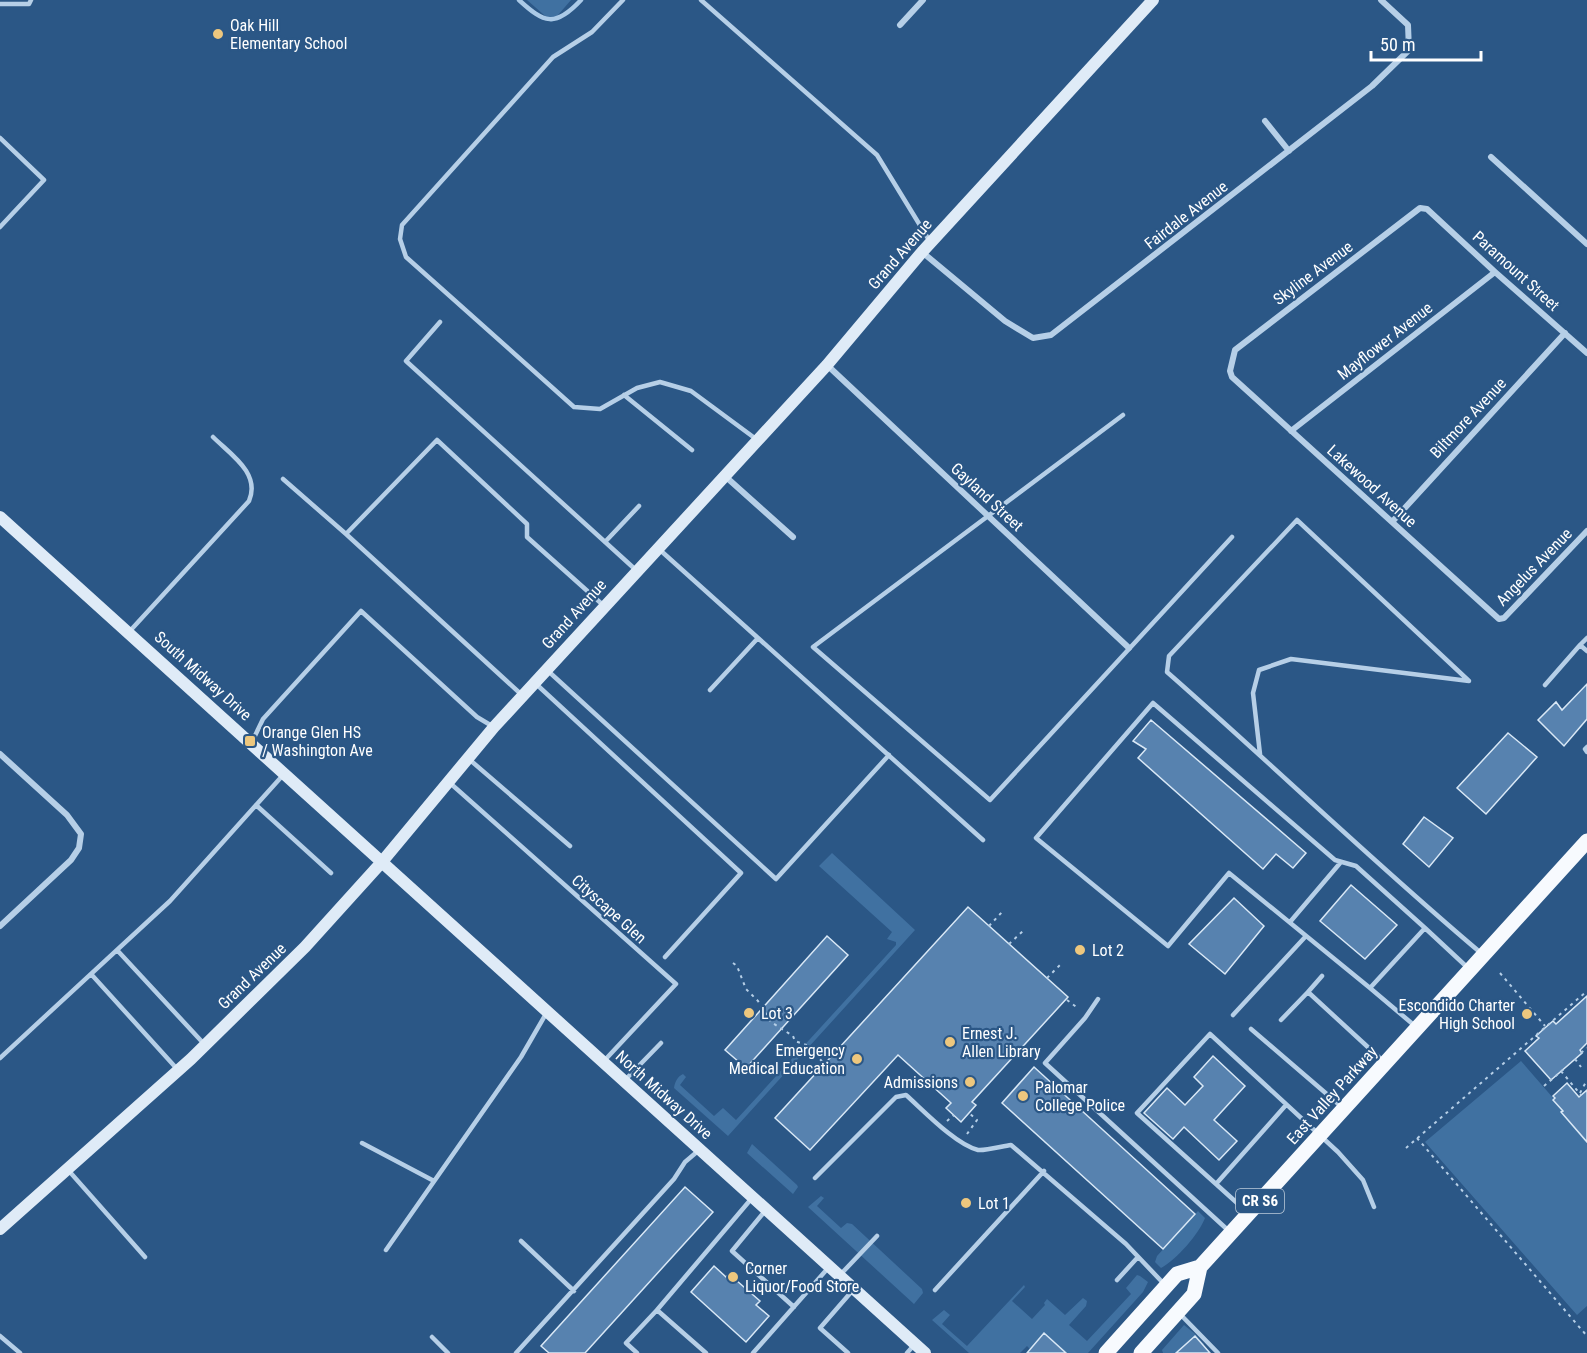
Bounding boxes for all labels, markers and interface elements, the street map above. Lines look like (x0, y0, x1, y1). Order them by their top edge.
place label: Oak Hill Elementary School (230, 16, 347, 53)
scale bar (1371, 24, 1480, 62)
marker: Oak Hill Elementary School (211, 27, 225, 41)
text: 50 m (1380, 34, 1415, 55)
street label: Fairdale Avenue (1141, 177, 1231, 253)
street label: Grand Avenue (864, 215, 936, 293)
street label: Paramount Street (1469, 227, 1563, 315)
street label: Skyline Avenue (1270, 237, 1356, 309)
street label: Mayflower Avenue (1334, 298, 1436, 384)
street label: Biltmore Avenue (1426, 374, 1510, 462)
street label: Lakewood Avenue (1323, 441, 1421, 531)
street label: Gayland Street (947, 459, 1027, 535)
street label: Angelus Avenue (1492, 524, 1576, 610)
street label: Grand Avenue (538, 575, 610, 653)
street label: South Midway Drive (151, 627, 255, 725)
place label: Orange Glen HS / Washington Ave (262, 723, 373, 760)
marker: Orange Glen HS / Washington Ave (243, 734, 257, 748)
street label: Cityscape Glen (568, 871, 650, 947)
street label: Grand Avenue (214, 939, 290, 1013)
place label: Lot 2 (1092, 941, 1124, 960)
marker: Lot 2 (1073, 943, 1087, 957)
place label: Escondido Charter High School (1398, 996, 1515, 1033)
place label: Lot 3 (761, 1004, 793, 1023)
marker: Lot 3 (742, 1006, 756, 1020)
marker: Escondido Charter High School (1520, 1007, 1534, 1021)
place label: Ernest J. Allen Library (962, 1024, 1041, 1061)
marker: Ernest J. Allen Library (943, 1035, 957, 1049)
place label: Emergency Medical Education (729, 1041, 845, 1078)
street label: East Valley Parkway (1283, 1042, 1381, 1148)
street label: North Midway Drive (612, 1047, 716, 1143)
marker: Emergency Medical Education (850, 1052, 864, 1066)
place label: Admissions (884, 1073, 958, 1092)
marker: Admissions (963, 1075, 977, 1089)
place label: Palomar College Police (1035, 1078, 1125, 1115)
marker: Palomar College Police (1016, 1089, 1030, 1103)
road number: CR S6 (1236, 1189, 1284, 1213)
place label: Lot 1 (978, 1194, 1010, 1213)
marker: Lot 1 (959, 1196, 973, 1210)
place label: Corner Liquor/Food Store (745, 1259, 859, 1296)
marker: Corner Liquor/Food Store (726, 1270, 740, 1284)

